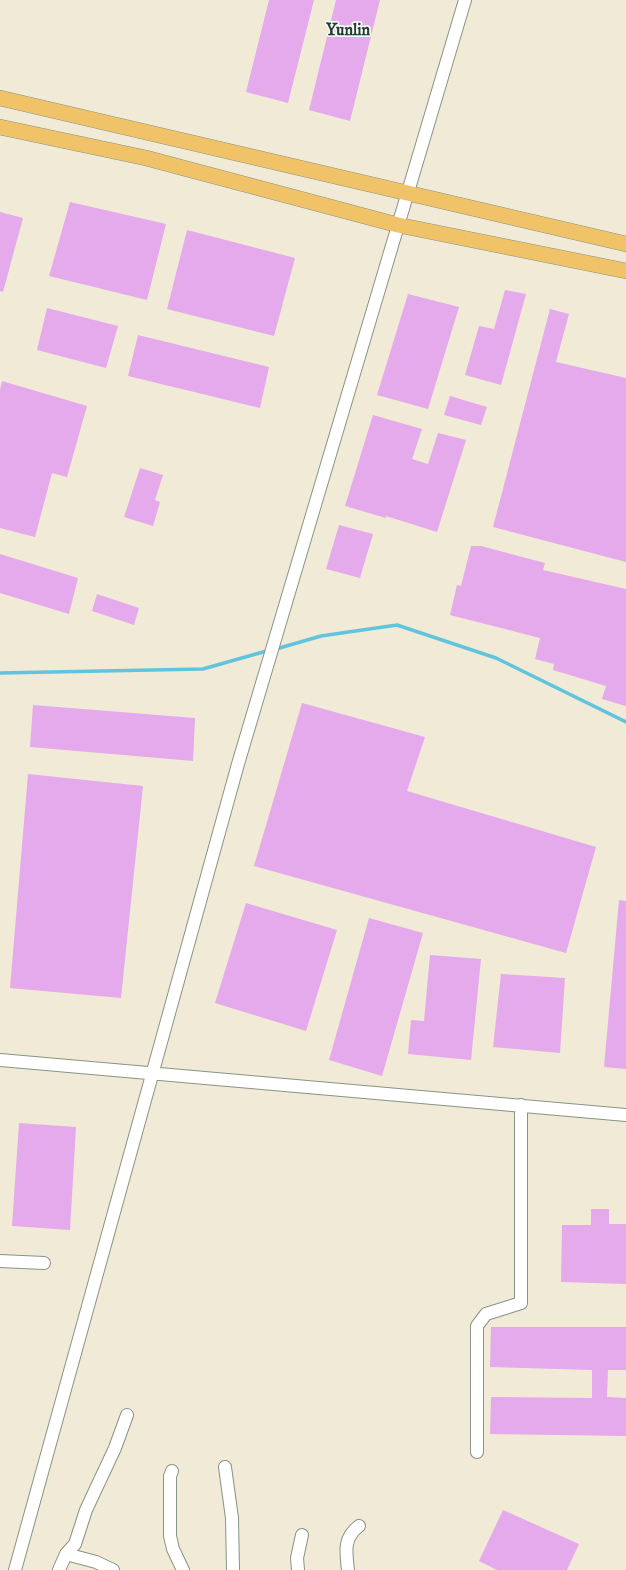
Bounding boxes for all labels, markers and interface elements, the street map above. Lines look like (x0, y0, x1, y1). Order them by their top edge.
district label: Yunlin (326, 22, 370, 42)

